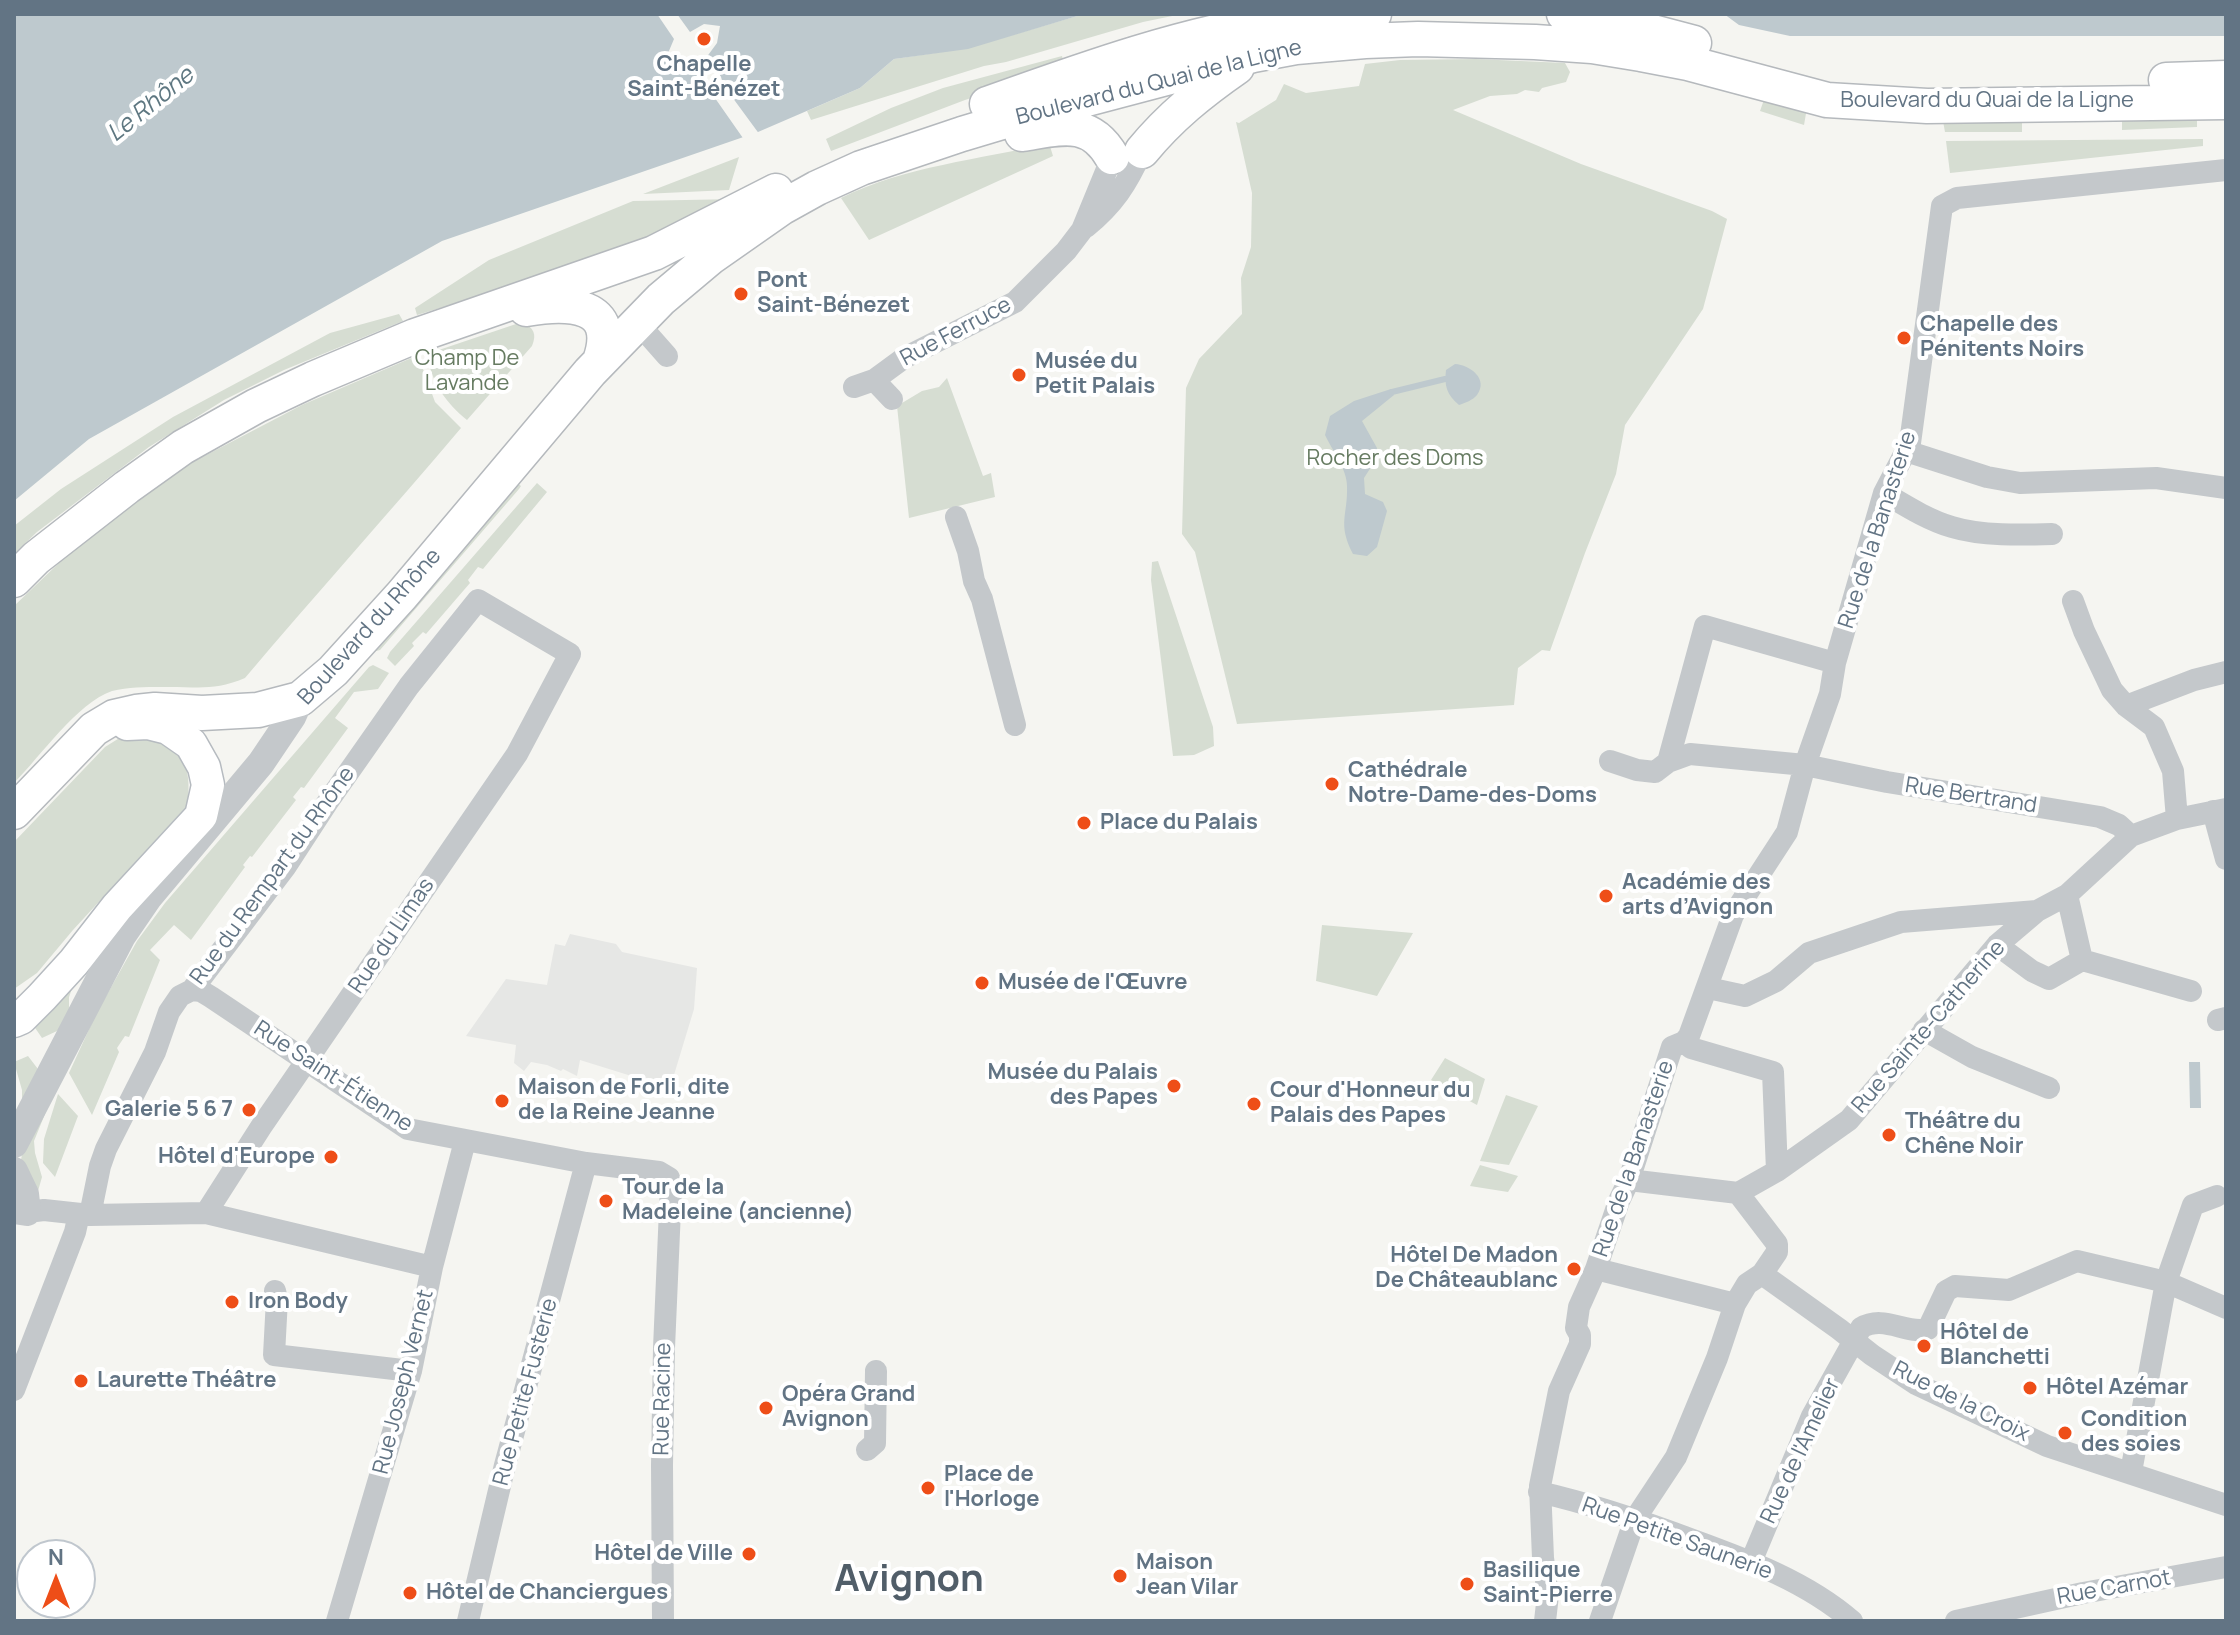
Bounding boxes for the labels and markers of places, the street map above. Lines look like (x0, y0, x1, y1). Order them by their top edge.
marker: Chapelle Saint-Bénézet (695, 30, 713, 48)
place label: Chapelle Saint-Bénézet (627, 52, 781, 104)
place label: Pont Saint-Bénezet (757, 268, 910, 320)
marker: Pont Saint-Bénezet (732, 285, 750, 303)
place label: Chapelle des Pénitents Noirs (1920, 312, 2084, 364)
marker: Chapelle des Pénitents Noirs (1895, 329, 1913, 347)
place label: Musée du Petit Palais (1035, 349, 1155, 400)
marker: Musée du Petit Palais (1010, 366, 1028, 384)
place label: Cathédrale Notre-Dame-des-Doms (1348, 758, 1597, 810)
marker: Cathédrale Notre-Dame-des-Doms (1323, 775, 1341, 793)
place label: Place du Palais (1100, 810, 1258, 836)
marker: Place du Palais (1075, 814, 1093, 832)
place label: Académie des arts d’Avignon (1622, 870, 1773, 922)
marker: Académie des arts d’Avignon (1597, 887, 1615, 905)
place label: Musée de l'Œuvre (998, 970, 1188, 996)
marker: Musée de l'Œuvre (973, 974, 991, 992)
place label: Musée du Palais des Papes (988, 1060, 1158, 1112)
place label: Maison de Forli, dite de la Reine Jeanne (518, 1075, 729, 1126)
marker: Musée du Palais des Papes (1165, 1077, 1183, 1095)
place label: Cour d'Honneur du Palais des Papes (1270, 1078, 1470, 1130)
marker: Maison de Forli, dite de la Reine Jeanne (493, 1092, 511, 1110)
marker: Cour d'Honneur du Palais des Papes (1245, 1095, 1263, 1113)
place label: Galerie 5 6 7 (105, 1097, 233, 1123)
marker: Galerie 5 6 7 (240, 1101, 258, 1119)
place label: Théâtre du Chêne Noir (1905, 1109, 2023, 1160)
marker: Théâtre du Chêne Noir (1880, 1126, 1898, 1144)
place label: Hôtel d'Europe (158, 1144, 315, 1170)
marker: Hôtel d'Europe (322, 1148, 340, 1166)
place label: Tour de la Madeleine (ancienne) (622, 1175, 854, 1226)
marker: Tour de la Madeleine (ancienne) (597, 1192, 615, 1210)
place label: Hôtel De Madon De Châteaublanc (1375, 1243, 1558, 1294)
marker: Hôtel De Madon De Châteaublanc (1565, 1260, 1583, 1278)
place label: Iron Body (248, 1289, 348, 1315)
marker: Iron Body (223, 1293, 241, 1311)
place label: Hôtel de Blanchetti (1940, 1320, 2050, 1372)
marker: Hôtel de Blanchetti (1915, 1337, 1933, 1355)
place label: Laurette Théâtre (97, 1368, 276, 1394)
marker: Laurette Théâtre (72, 1372, 90, 1390)
place label: Hôtel Azémar (2046, 1375, 2188, 1401)
marker: Hôtel Azémar (2021, 1379, 2039, 1397)
place label: Opéra Grand Avignon (782, 1382, 915, 1434)
marker: Opéra Grand Avignon (757, 1399, 775, 1417)
place label: Condition des soies (2081, 1407, 2187, 1458)
marker: Condition des soies (2056, 1424, 2074, 1442)
place label: Place de l'Horloge (944, 1462, 1040, 1514)
marker: Place de l'Horloge (919, 1479, 937, 1497)
place label: Hôtel de Ville (594, 1541, 733, 1567)
marker: Hôtel de Ville (740, 1545, 758, 1563)
place label: Maison Jean Vilar (1136, 1550, 1238, 1602)
place label: Basilique Saint-Pierre (1483, 1558, 1613, 1610)
marker: Maison Jean Vilar (1111, 1567, 1129, 1585)
marker: Basilique Saint-Pierre (1458, 1575, 1476, 1593)
place label: Hôtel de Chanciergues (426, 1580, 668, 1606)
marker: Hôtel de Chanciergues (401, 1584, 419, 1602)

